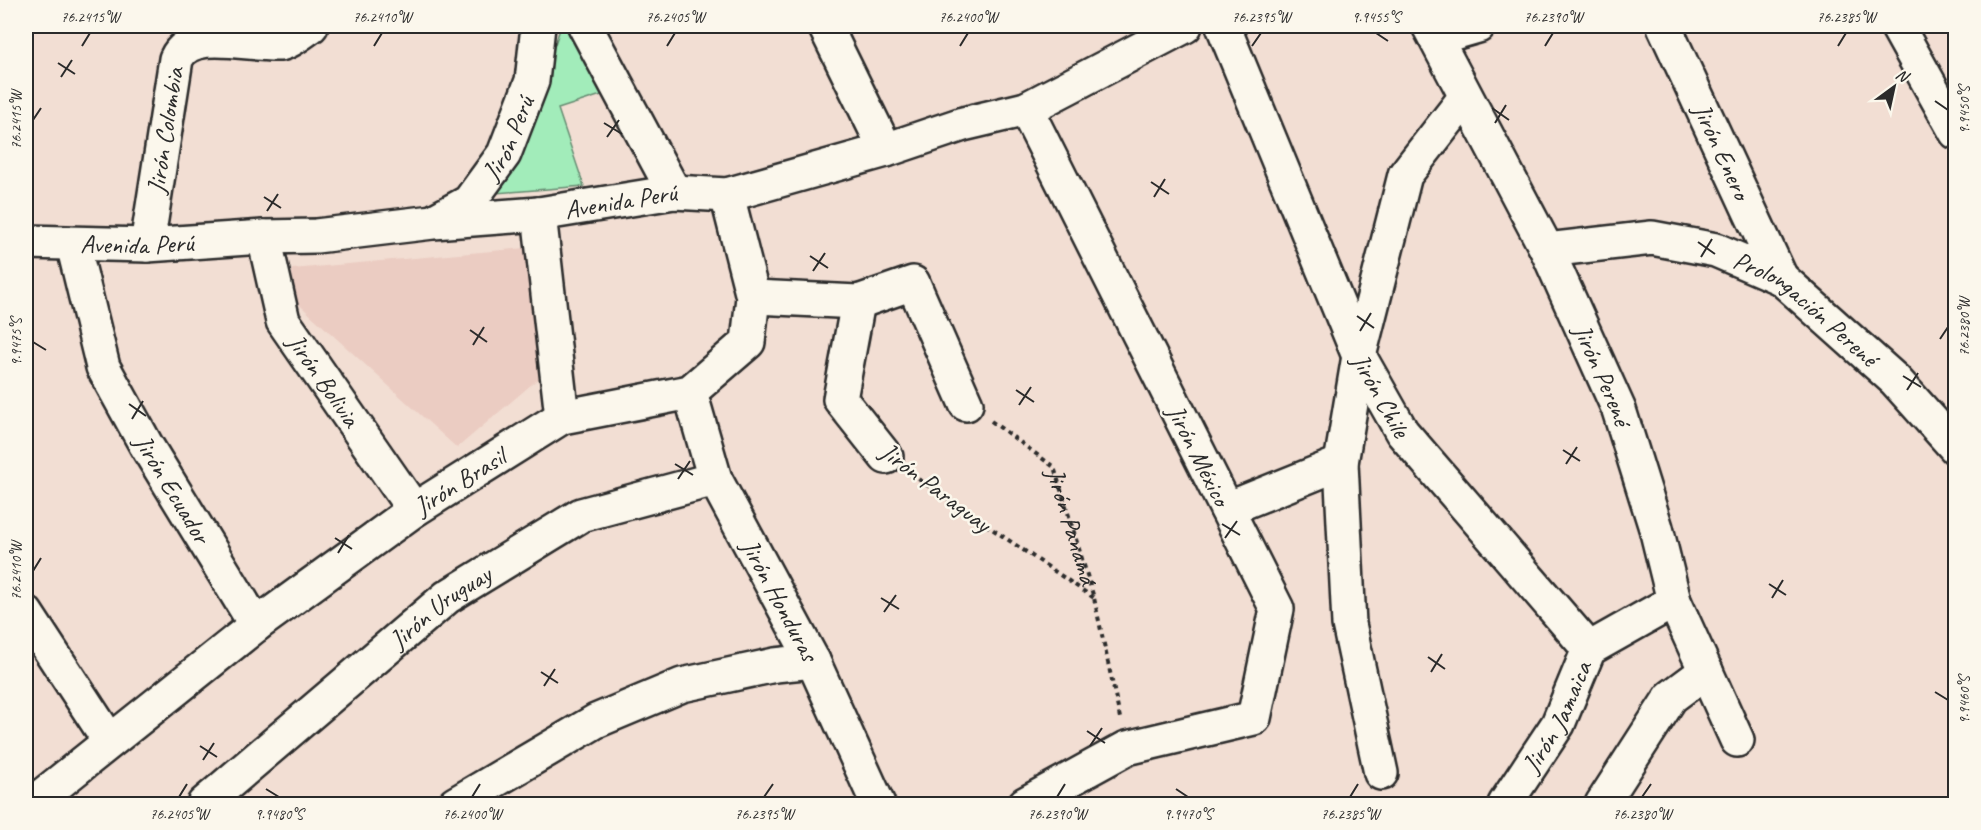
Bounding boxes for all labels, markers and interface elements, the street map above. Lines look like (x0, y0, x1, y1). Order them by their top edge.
text: 76.2415°W (61, 8, 122, 27)
text: 76.2410°W (353, 8, 414, 27)
text: 76.2405°W (646, 8, 707, 27)
text: 76.2400°W (939, 8, 1000, 27)
text: 76.2395°W (1232, 8, 1293, 27)
text: 9.9455°S (1352, 8, 1403, 27)
text: 76.2390°W (1524, 8, 1585, 27)
text: 76.2385°W (1817, 8, 1878, 27)
north arrow (1864, 57, 1924, 117)
street label: Jirón Colombia (139, 64, 192, 198)
text: N (1892, 64, 1914, 88)
text: 9.9450°S (1955, 83, 1974, 134)
text: 76.2415°W (7, 88, 26, 149)
street label: Jirón Perú (473, 90, 542, 188)
street label: Jirón Enero (1684, 96, 1759, 207)
street label: Avenida Perú (562, 175, 681, 227)
street label: Avenida Perú (80, 226, 197, 262)
street label: Prolongación Perené (1728, 243, 1887, 376)
text: 76.2380°W (1955, 295, 1974, 356)
text: 9.9475°S (7, 315, 26, 366)
street label: Jirón Perené (1565, 317, 1640, 433)
street label: Jirón Bolivia (278, 326, 368, 435)
street label: Jirón Chile (1343, 346, 1418, 445)
street label: Jirón México (1158, 397, 1239, 514)
street label: Jirón Ecuador (126, 427, 219, 552)
street label: Jirón Paraguay (872, 434, 999, 541)
street label: Jirón Brasil (406, 438, 516, 524)
street label: Jirón Panamá (1038, 462, 1106, 591)
street label: Jirón Honduras (733, 532, 827, 669)
text: 76.2410°W (7, 539, 26, 600)
street label: Jirón Uruguay (381, 557, 499, 657)
street label: Jirón Jamaica (1513, 655, 1600, 780)
text: 9.9460°S (1955, 673, 1974, 724)
text: 76.2405°W (150, 805, 211, 824)
text: 9.9480°S (255, 805, 306, 824)
text: 76.2400°W (443, 805, 504, 824)
text: 76.2395°W (735, 805, 796, 824)
text: 76.2390°W (1028, 805, 1089, 824)
text: 9.9470°S (1164, 805, 1215, 824)
text: 76.2385°W (1321, 805, 1382, 824)
text: 76.2380°W (1613, 805, 1674, 824)

